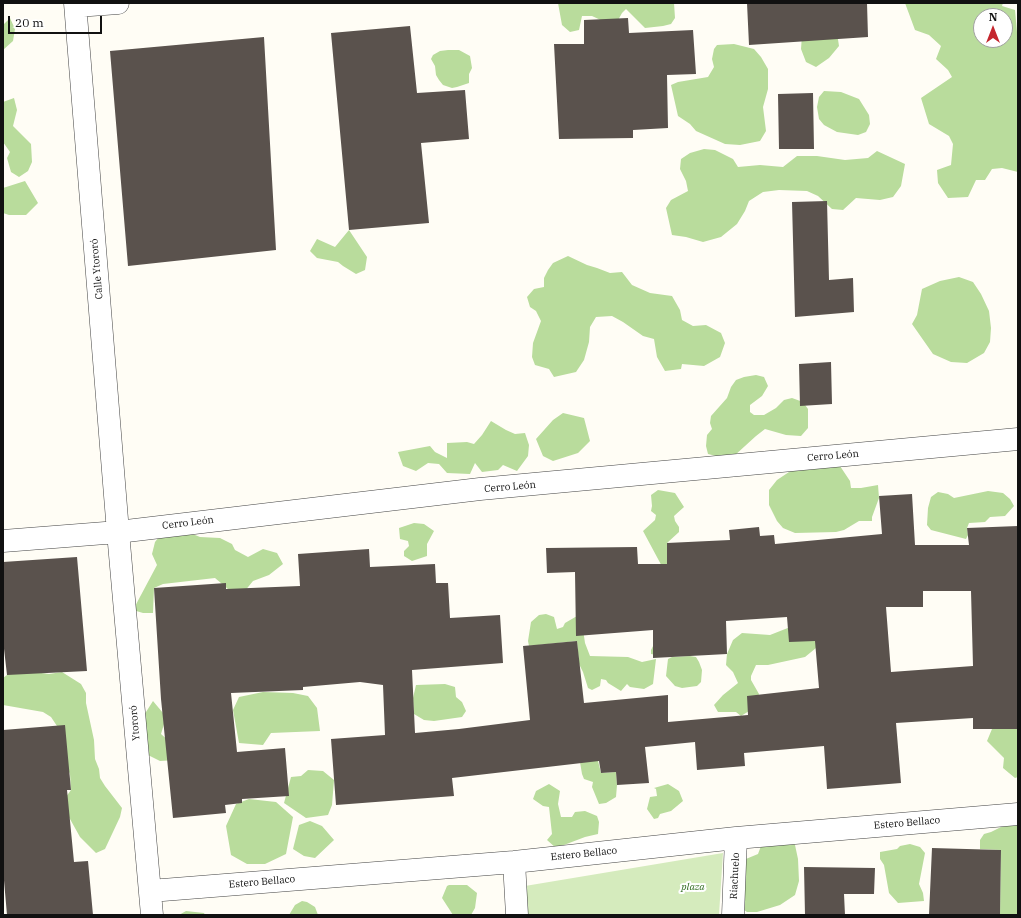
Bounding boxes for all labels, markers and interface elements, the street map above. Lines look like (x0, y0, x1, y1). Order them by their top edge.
scale bar (10, 8, 104, 34)
north arrow (973, 8, 1013, 48)
text: N (989, 10, 997, 24)
text: 20 m (15, 15, 44, 30)
street label: Calle Ytororó (88, 238, 106, 300)
street label: Cerro León (807, 448, 859, 464)
street label: Cerro León (484, 479, 536, 495)
street label: Cerro León (162, 514, 214, 532)
street label: Ytororó (127, 705, 143, 741)
street label: Estero Bellaco (873, 814, 941, 832)
street label: Estero Bellaco (550, 845, 618, 863)
street label: Riachuelo (728, 852, 742, 900)
street label: Estero Bellaco (228, 873, 296, 891)
park label: plaza (681, 881, 705, 893)

